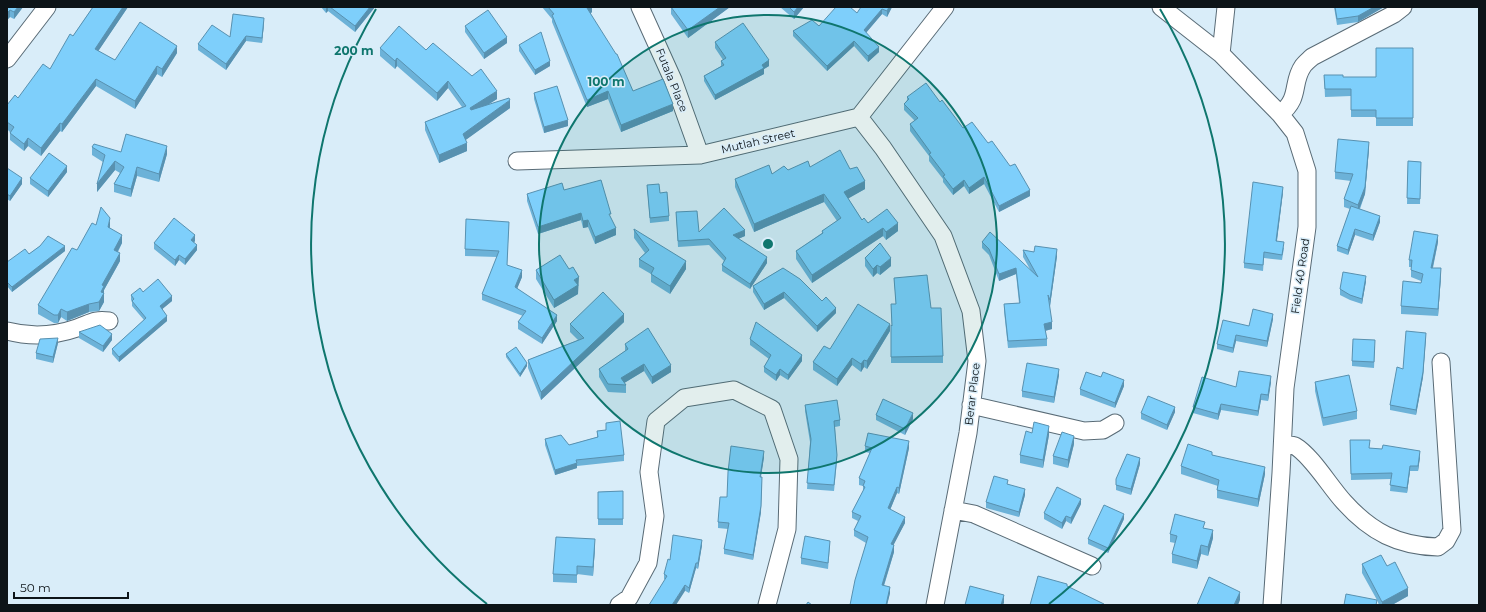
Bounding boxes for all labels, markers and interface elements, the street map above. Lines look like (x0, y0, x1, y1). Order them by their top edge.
text: 200 m (334, 43, 374, 58)
street label: Futala Place (653, 46, 691, 114)
text: 100 m (588, 74, 624, 89)
street label: Mutlah Street (720, 126, 797, 156)
centre of rings (761, 237, 775, 251)
street label: Field 40 Road (1288, 237, 1312, 315)
street label: Berar Place (961, 362, 983, 426)
scale bar (14, 574, 128, 600)
text: 50 m (20, 580, 51, 595)

